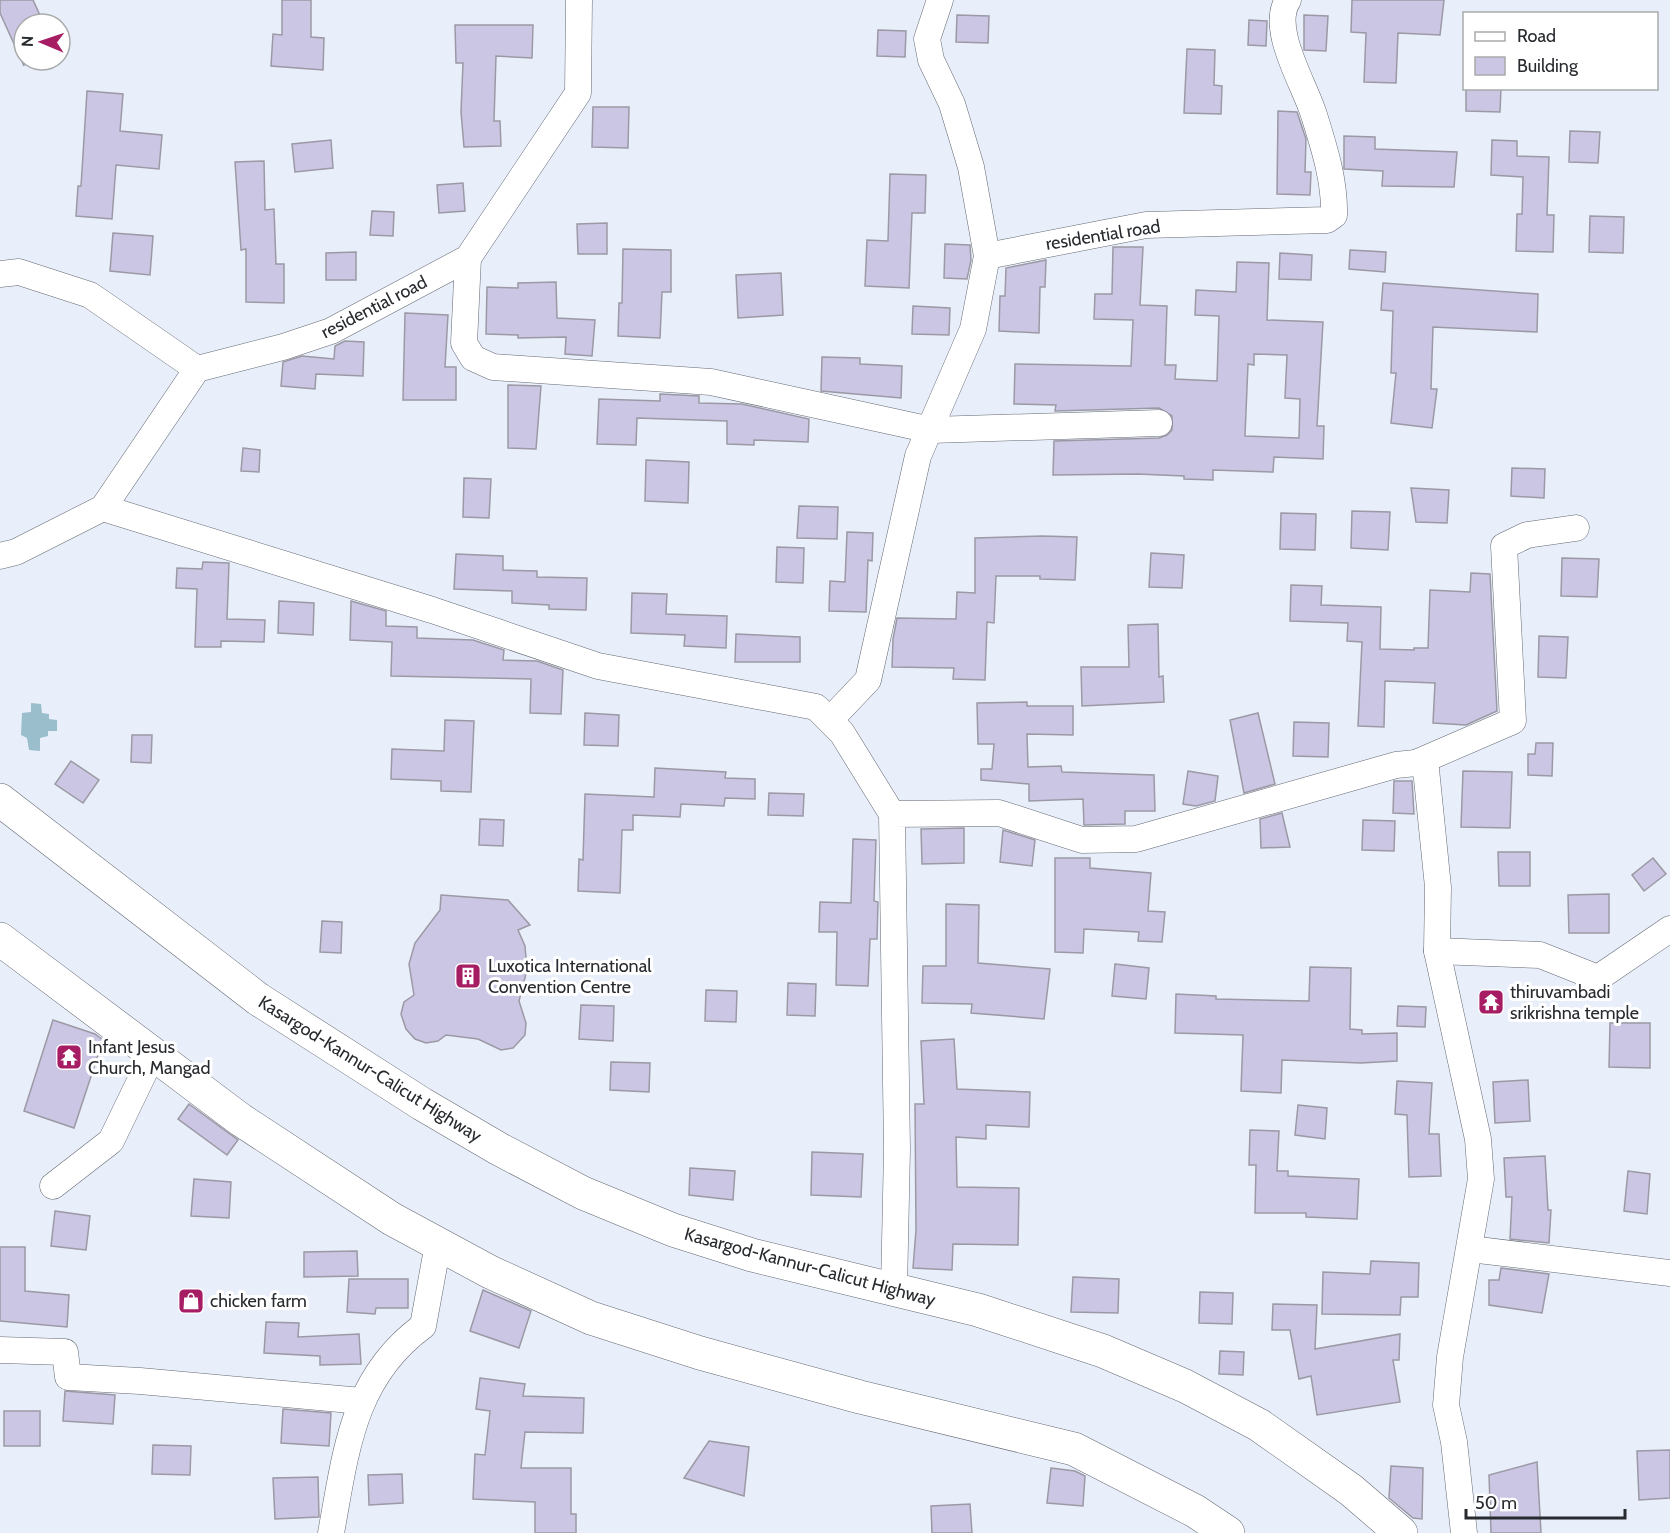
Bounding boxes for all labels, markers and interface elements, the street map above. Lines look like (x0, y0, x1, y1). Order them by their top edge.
north arrow (12, 12, 72, 72)
legend (1463, 12, 1658, 90)
text: Road (1517, 25, 1556, 47)
text: N (18, 36, 37, 47)
text: Building (1517, 55, 1579, 77)
street label: residential road (1044, 215, 1162, 255)
street label: residential road (317, 271, 431, 343)
place label: Luxotica International Convention Centre (488, 955, 652, 998)
building icon: Luxotica International Convention Centre (453, 961, 483, 991)
place label: thiruvambadi srikrishna temple (1510, 981, 1639, 1024)
temple icon: thiruvambadi srikrishna temple (1476, 987, 1506, 1017)
street label: Kasargod-Kannur-Calicut Highway (254, 991, 486, 1147)
place label: Infant Jesus Church, Mangad (88, 1036, 210, 1079)
temple icon: Infant Jesus Church, Mangad (54, 1042, 84, 1072)
street label: Kasargod-Kannur-Calicut Highway (682, 1223, 938, 1311)
shop icon: chicken farm (176, 1286, 206, 1316)
place label: chicken farm (210, 1290, 307, 1312)
scale bar (1466, 1482, 1625, 1520)
text: 50 m (1475, 1492, 1517, 1514)

